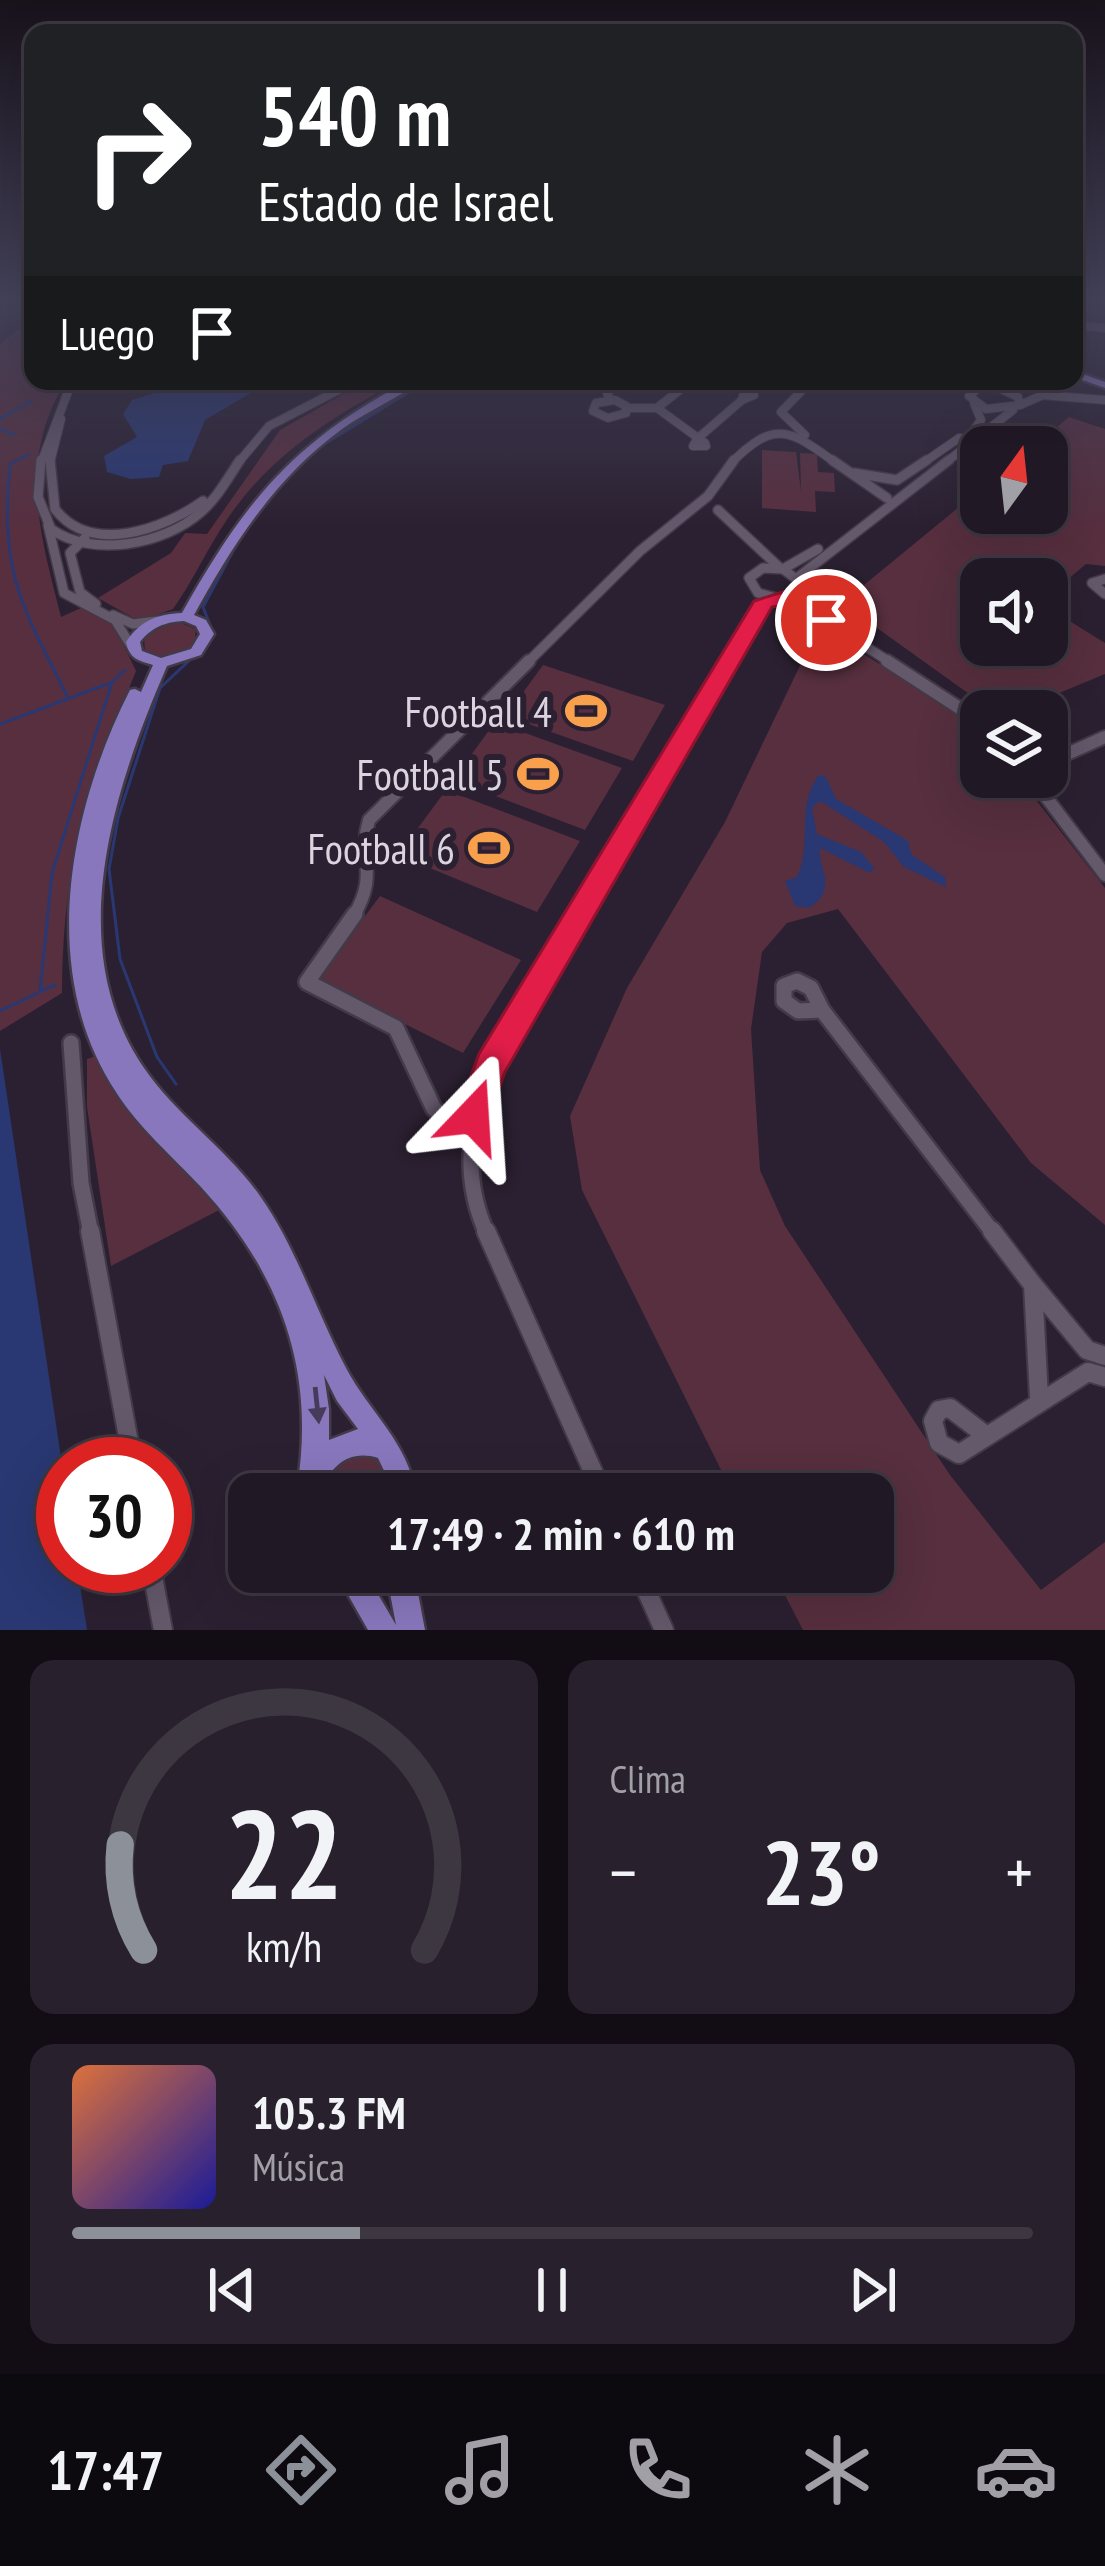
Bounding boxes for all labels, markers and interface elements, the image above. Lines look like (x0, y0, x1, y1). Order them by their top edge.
text: 540 m (258, 60, 451, 169)
icon: right (60, 72, 216, 228)
text: Estado de Israel (258, 166, 553, 236)
icon: arrive (179, 300, 245, 366)
text: Luego (60, 304, 155, 362)
north arrow (960, 426, 1068, 534)
map controls (960, 426, 1068, 798)
button: sound (960, 558, 1068, 666)
pin (775, 569, 877, 671)
icon: arrive (793, 587, 859, 653)
place label: Football 4 (404, 684, 552, 739)
sports icon: Football 4 (563, 688, 609, 734)
button: layers (960, 690, 1068, 798)
place label: Football 5 (356, 747, 504, 802)
sports icon: Football 5 (515, 751, 561, 797)
place label: Football 6 (307, 821, 455, 876)
sports icon: Football 6 (466, 825, 512, 871)
position arrow (410, 1053, 536, 1179)
one-way arrow (308, 1387, 327, 1424)
speed limit sign: 30 (36, 1437, 192, 1593)
text: 17:49 · 2 min · 610 m (387, 1504, 735, 1562)
text: Clima (610, 1753, 686, 1804)
text: 22 (224, 1772, 343, 1933)
text: 23° (762, 1813, 881, 1930)
text: − (610, 1829, 637, 1914)
text: + (1006, 1829, 1033, 1914)
text: km/h (246, 1918, 322, 1974)
text: 105.3 FM (252, 2083, 406, 2141)
text: Música (252, 2141, 345, 2192)
icon: previous (199, 2257, 265, 2323)
icon: pause (519, 2257, 585, 2323)
icon: next (840, 2257, 906, 2323)
icon: directions (259, 2428, 343, 2512)
icon: music (438, 2428, 522, 2512)
icon: phone (616, 2428, 700, 2512)
icon: climate (795, 2428, 879, 2512)
icon: car (974, 2428, 1058, 2512)
text: 17:47 (47, 2435, 164, 2505)

